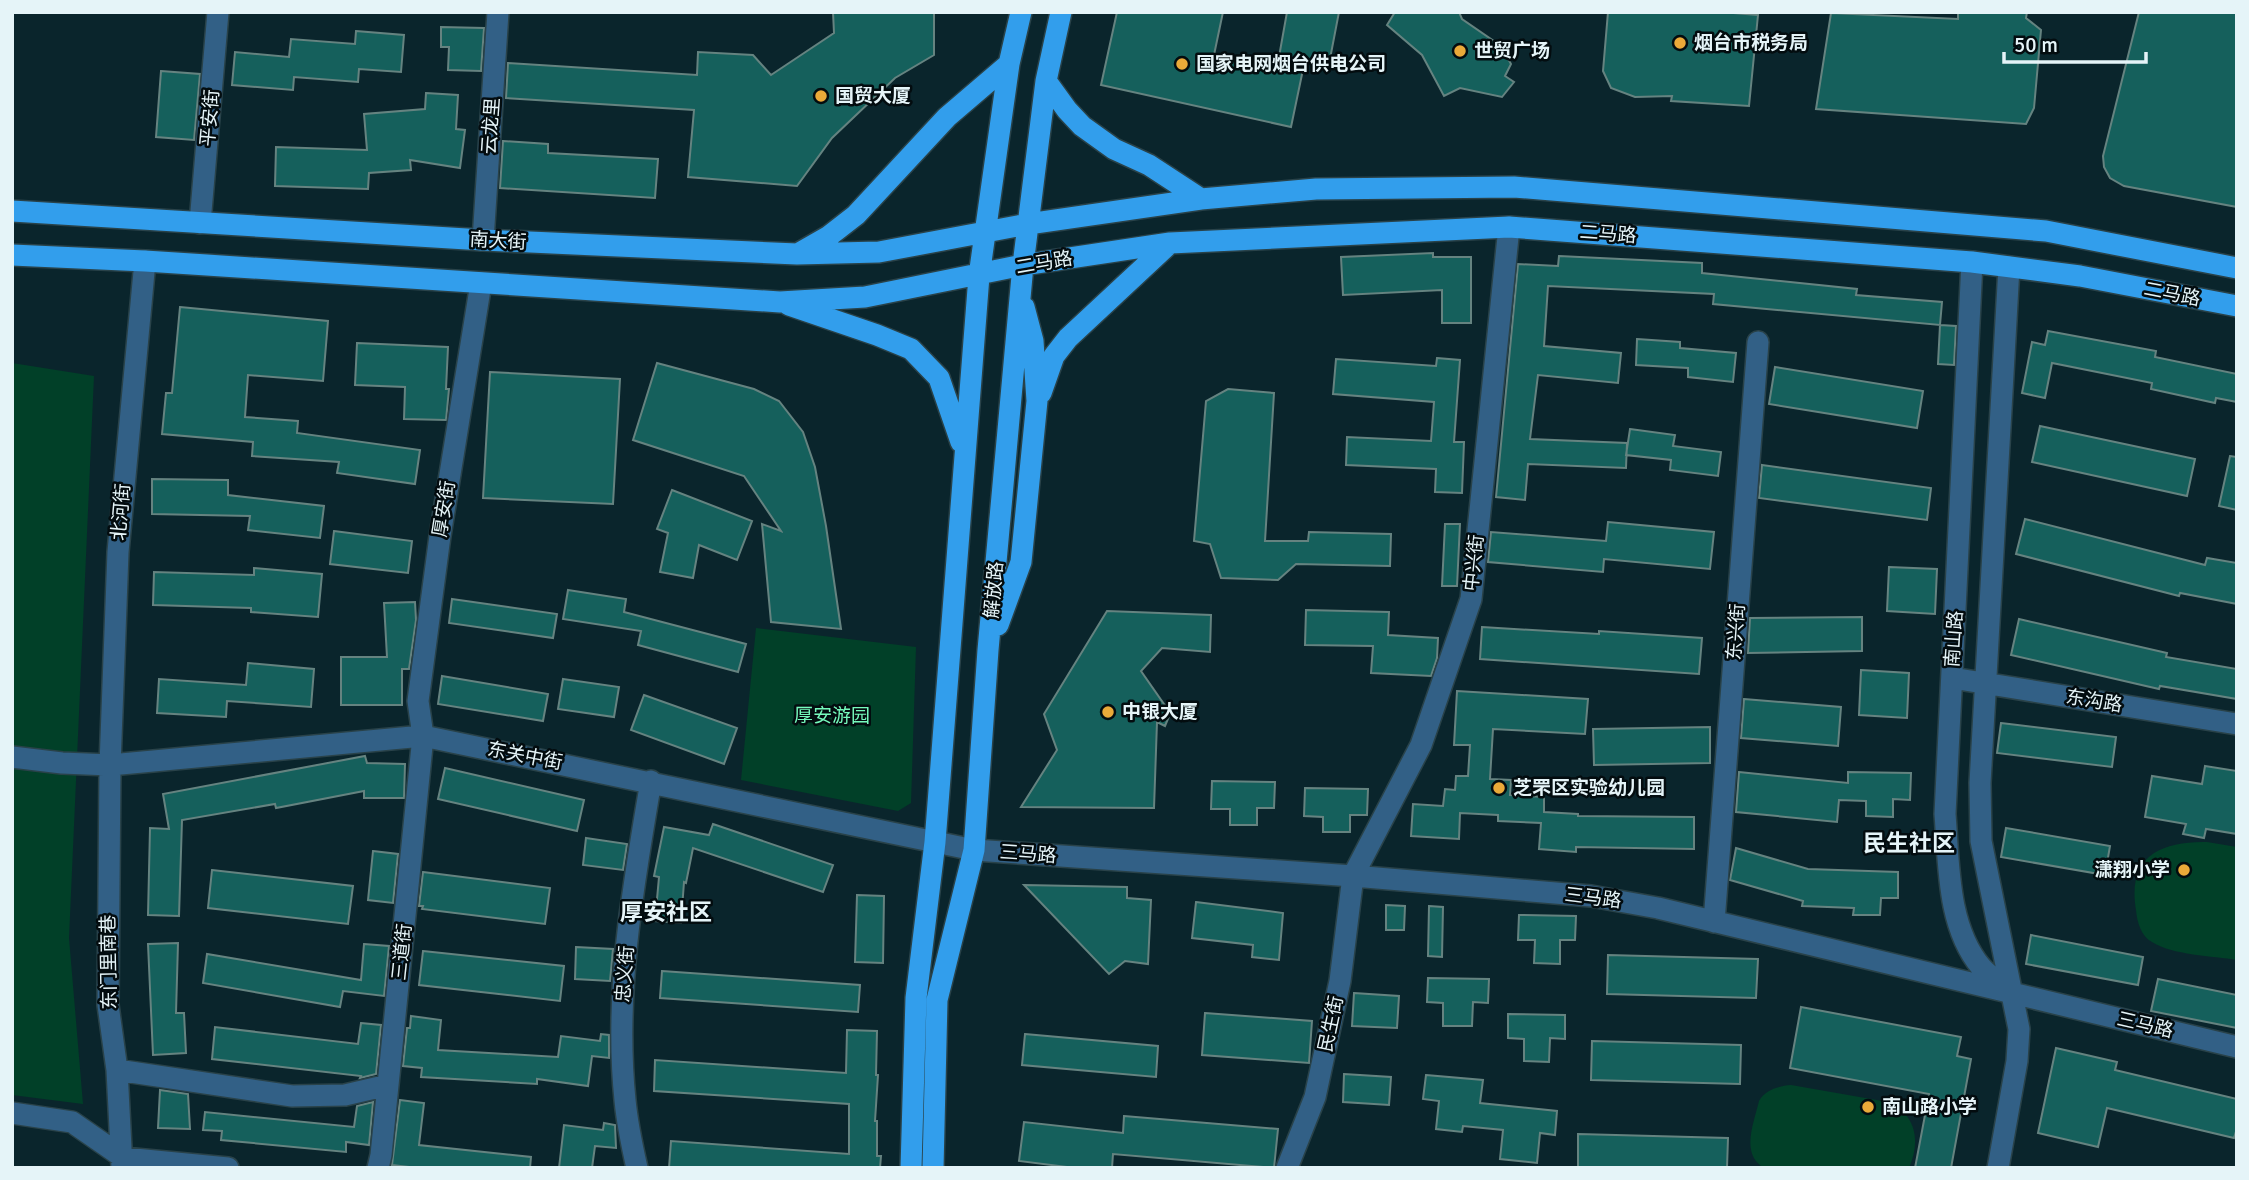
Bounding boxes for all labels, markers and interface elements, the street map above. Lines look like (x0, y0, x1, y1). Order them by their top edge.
scale bar (2004, 21, 2146, 65)
place label: 烟台市税务局 (1694, 31, 1808, 55)
text: 50 m (2014, 32, 2058, 58)
marker: 烟台市税务局 (1672, 35, 1688, 51)
place label: 世贸广场 (1474, 39, 1550, 63)
marker: 世贸广场 (1452, 43, 1468, 59)
place label: 国家电网烟台供电公司 (1196, 52, 1386, 76)
marker: 国家电网烟台供电公司 (1174, 56, 1190, 72)
place label: 国贸大厦 (835, 84, 911, 108)
marker: 国贸大厦 (813, 88, 829, 104)
street label: 平安街 (196, 89, 224, 147)
street label: 云龙里 (477, 97, 505, 155)
street label: 二马路 (1579, 220, 1637, 248)
street label: 南大街 (469, 228, 527, 254)
street label: 二马路 (1014, 246, 1074, 280)
street label: 二马路 (2142, 277, 2202, 311)
street label: 厚安街 (428, 479, 460, 539)
street label: 北河街 (107, 483, 135, 541)
street label: 中兴街 (1459, 533, 1489, 593)
street label: 解放路 (980, 561, 1008, 619)
street label: 东兴街 (1722, 603, 1750, 661)
street label: 南山路 (1940, 610, 1968, 668)
street label: 东沟路 (2064, 685, 2124, 717)
place label: 中银大厦 (1122, 700, 1198, 724)
park label: 厚安游园 (794, 704, 870, 728)
marker: 中银大厦 (1100, 704, 1116, 720)
street label: 东关中街 (485, 737, 565, 775)
place label: 芝罘区实验幼儿园 (1513, 776, 1665, 800)
marker: 芝罘区实验幼儿园 (1491, 780, 1507, 796)
district label: 民生社区 (1863, 829, 1955, 858)
street label: 三马路 (999, 840, 1057, 868)
place label: 潇翔小学 (2094, 858, 2170, 882)
marker: 潇翔小学 (2176, 862, 2192, 878)
street label: 三马路 (1563, 883, 1623, 913)
district label: 厚安社区 (620, 898, 712, 927)
street label: 东门里南巷 (96, 914, 122, 1010)
street label: 三道街 (387, 922, 417, 982)
street label: 忠义街 (611, 945, 639, 1003)
street label: 民生街 (1313, 994, 1349, 1054)
street label: 三马路 (2115, 1007, 2175, 1043)
place label: 南山路小学 (1882, 1095, 1977, 1119)
marker: 南山路小学 (1860, 1099, 1876, 1115)

